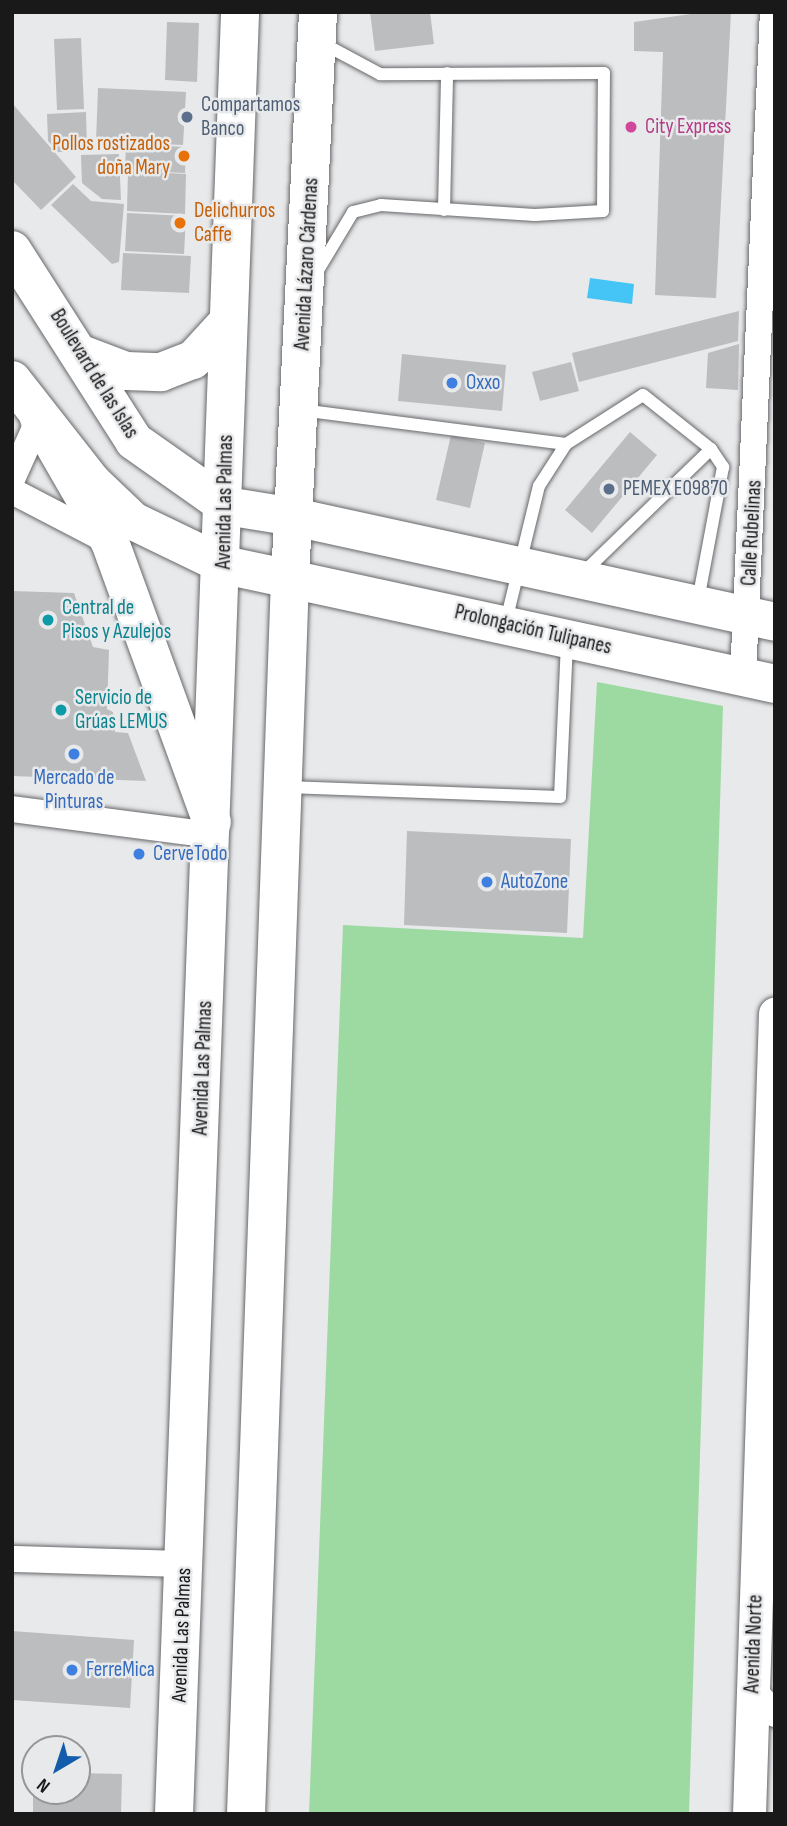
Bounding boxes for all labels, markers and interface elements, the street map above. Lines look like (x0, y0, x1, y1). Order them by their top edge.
place label: Compartamos Banco (201, 92, 300, 142)
marker: Compartamos Banco (179, 109, 195, 125)
place label: City Express (645, 114, 731, 140)
marker: City Express (623, 119, 639, 135)
place label: Pollos rostizados doña Mary (52, 131, 170, 181)
marker: Pollos rostizados doña Mary (176, 148, 192, 164)
street label: Avenida Lázaro Cárdenas (290, 177, 324, 351)
place label: Delichurros Caffe (194, 198, 275, 248)
marker: Delichurros Caffe (172, 215, 188, 231)
street label: Boulevard de las Islas (44, 305, 144, 443)
place label: Oxxo (466, 370, 500, 396)
marker: Oxxo (444, 375, 460, 391)
street label: Avenida Las Palmas (211, 434, 239, 570)
place label: PEMEX E09870 (623, 476, 728, 502)
street label: Calle Rubelinas (737, 479, 767, 587)
marker: PEMEX E09870 (601, 481, 617, 497)
place label: Central de Pisos y Azulejos (62, 595, 171, 645)
street label: Prolongación Tulipanes (452, 600, 614, 660)
marker: Central de Pisos y Azulejos (40, 612, 56, 628)
place label: Servicio de Grúas LEMUS (75, 685, 168, 735)
marker: Servicio de Grúas LEMUS (53, 702, 69, 718)
marker: Mercado de Pinturas (66, 746, 82, 762)
place label: Mercado de Pinturas (34, 765, 114, 815)
place label: CerveTodo (153, 841, 227, 867)
marker: CerveTodo (131, 846, 147, 862)
place label: AutoZone (501, 869, 568, 895)
marker: AutoZone (479, 874, 495, 890)
street label: Avenida Las Palmas (188, 1000, 218, 1136)
street label: Avenida Las Palmas (167, 1567, 197, 1703)
street label: Avenida Norte (740, 1594, 768, 1694)
place label: FerreMica (86, 1657, 155, 1683)
marker: FerreMica (64, 1662, 80, 1678)
north arrow (21, 1735, 91, 1805)
text: N (33, 1773, 55, 1797)

